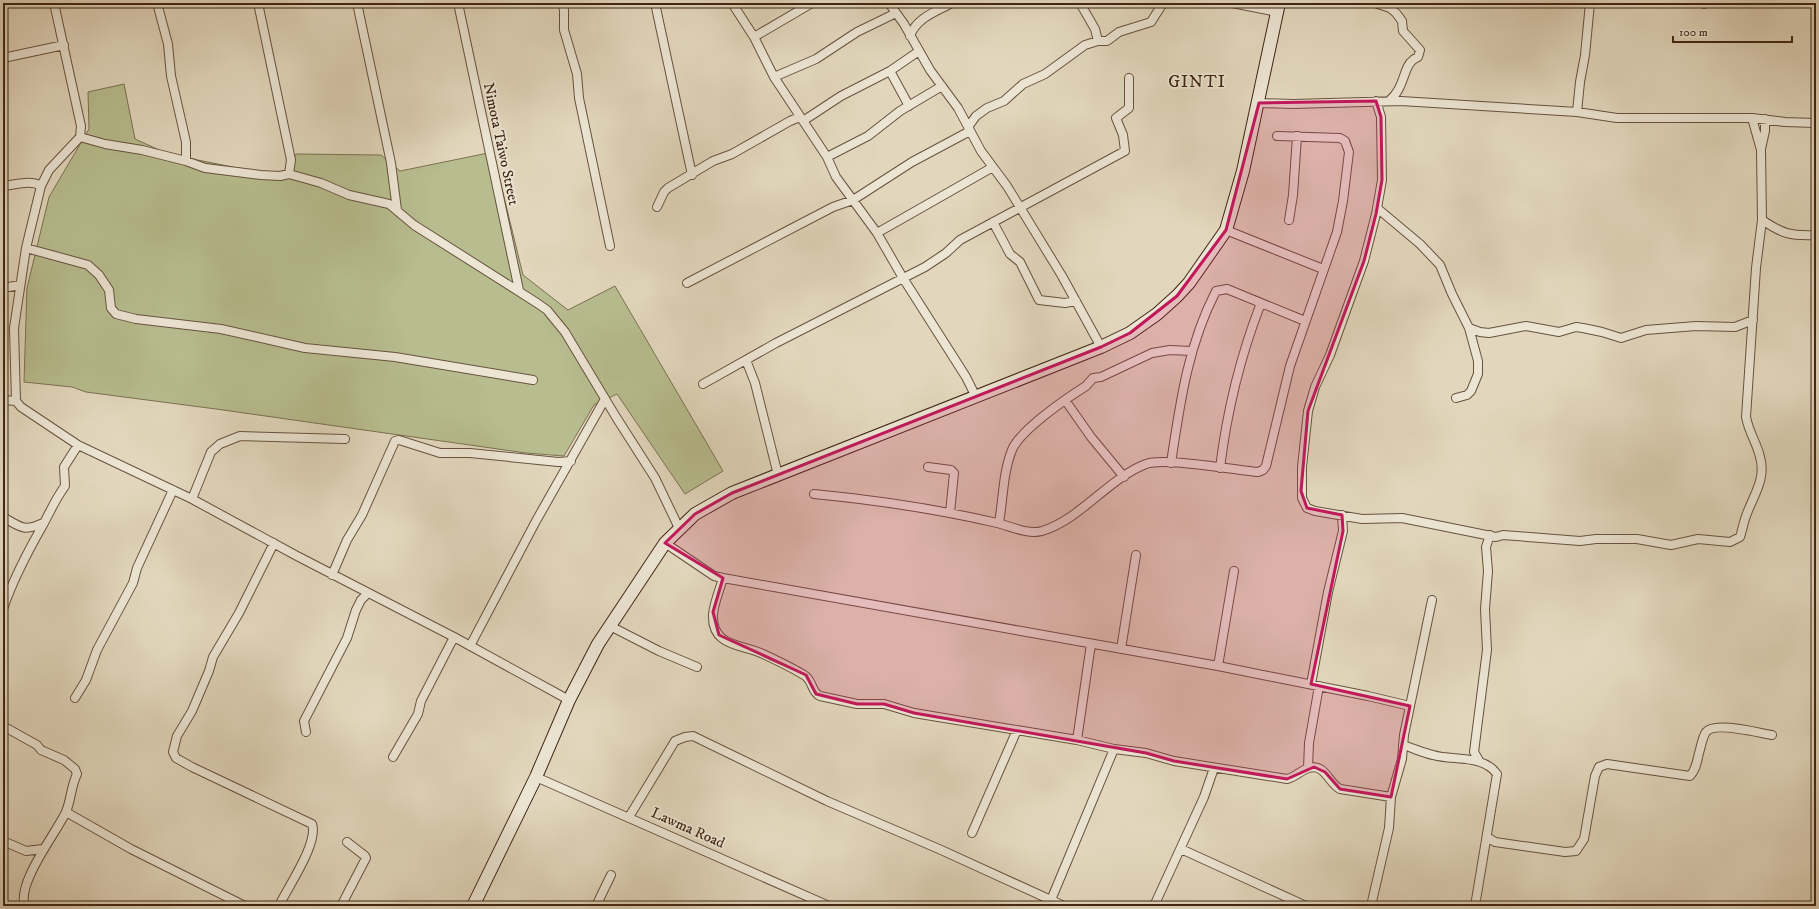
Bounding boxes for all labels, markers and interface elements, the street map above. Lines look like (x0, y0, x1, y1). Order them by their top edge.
scale bar (1673, 18, 1792, 44)
text: 100 m (1679, 25, 1708, 40)
district label: GINTI (1168, 71, 1226, 93)
street label: Nimota Taiwo Street (479, 81, 523, 207)
street label: Lawma Road (648, 803, 728, 853)

